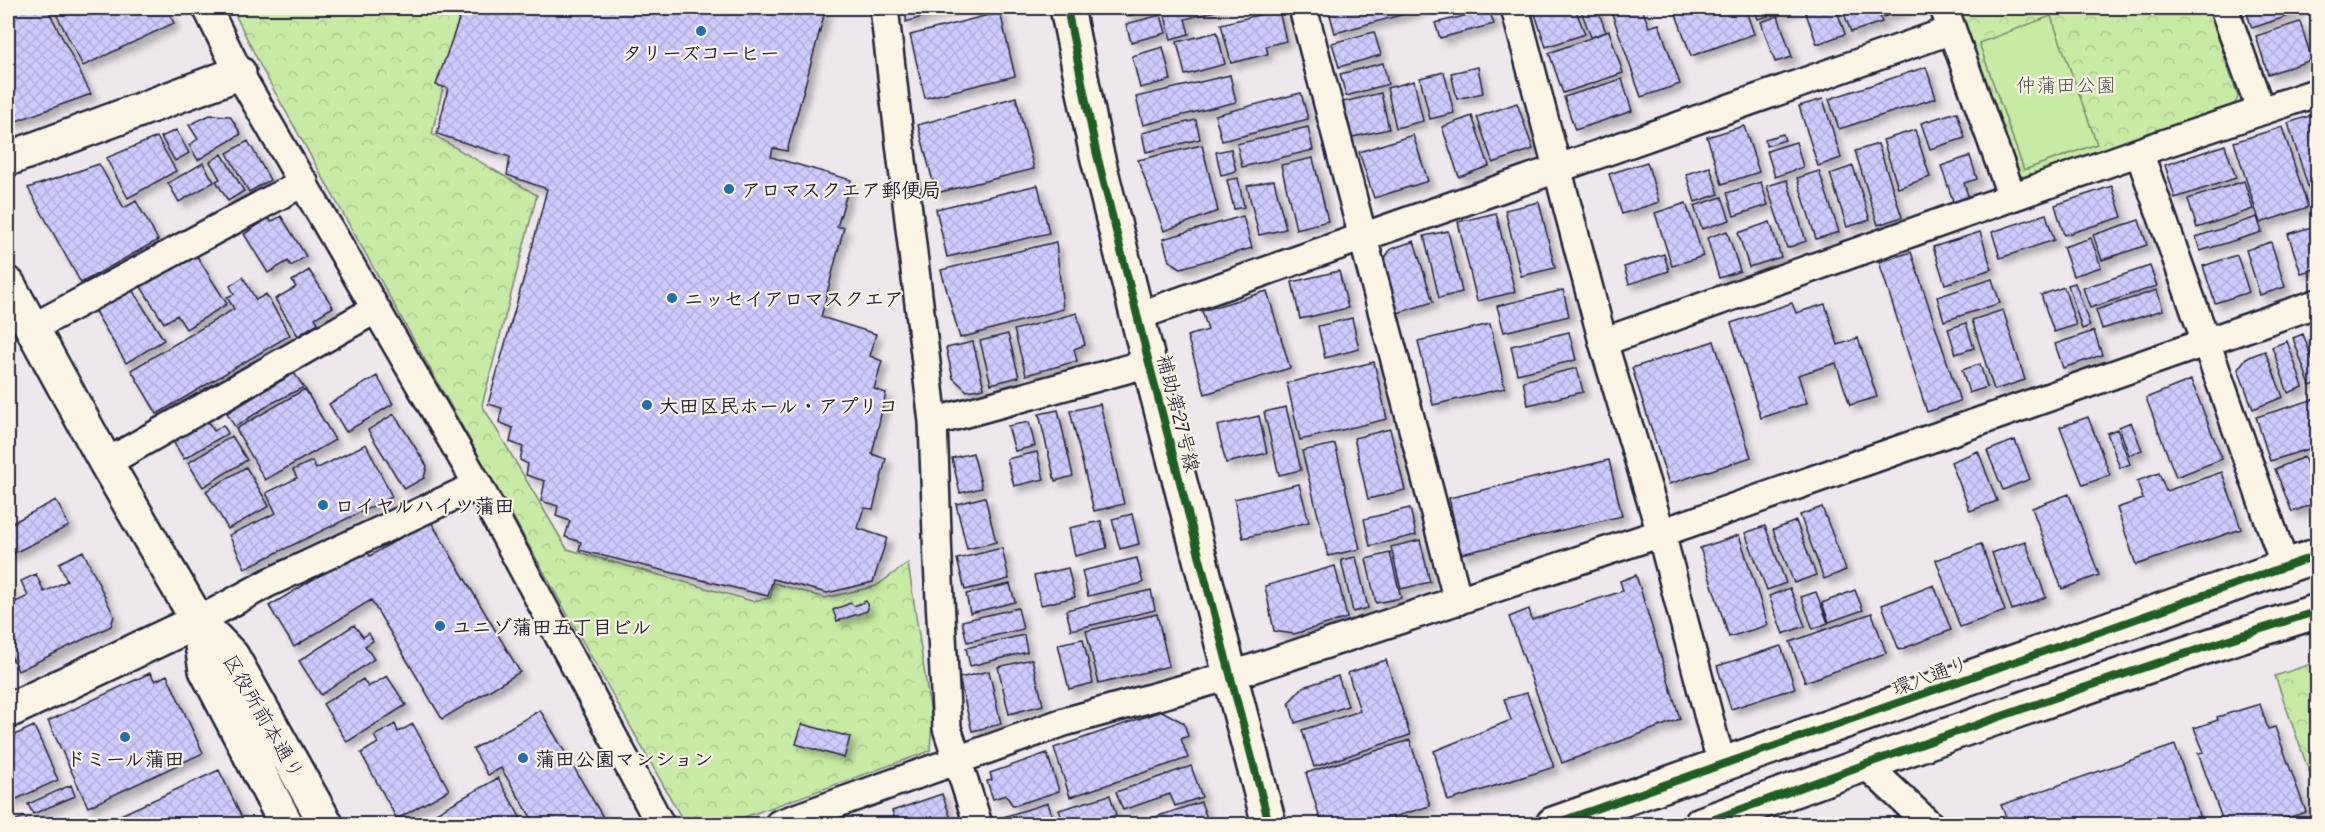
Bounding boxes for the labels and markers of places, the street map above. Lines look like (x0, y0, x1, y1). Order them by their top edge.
marker: タリーズコーヒー (694, 24, 708, 38)
place label: タリーズコーヒー (622, 40, 780, 65)
place label: アロマスクエア郵便局 (741, 177, 941, 202)
marker: アロマスクエア郵便局 (722, 182, 736, 196)
place label: ニッセイアロマスクエア (684, 286, 904, 311)
marker: ニッセイアロマスクエア (665, 291, 679, 305)
place label: 大田区民ホール・アプリコ (659, 393, 898, 418)
marker: 大田区民ホール・アプリコ (640, 398, 654, 412)
place label: ロイヤルハイツ蒲田 (335, 493, 515, 518)
marker: ロイヤルハイツ蒲田 (316, 498, 330, 512)
place label: ユニゾ蒲田五丁目ビル (452, 614, 652, 639)
marker: ユニゾ蒲田五丁目ビル (433, 619, 447, 633)
marker: ドミール蒲田 (118, 730, 132, 744)
place label: ドミール蒲田 (65, 746, 185, 771)
place label: 蒲田公園マンション (535, 746, 713, 771)
marker: 蒲田公園マンション (516, 751, 530, 765)

